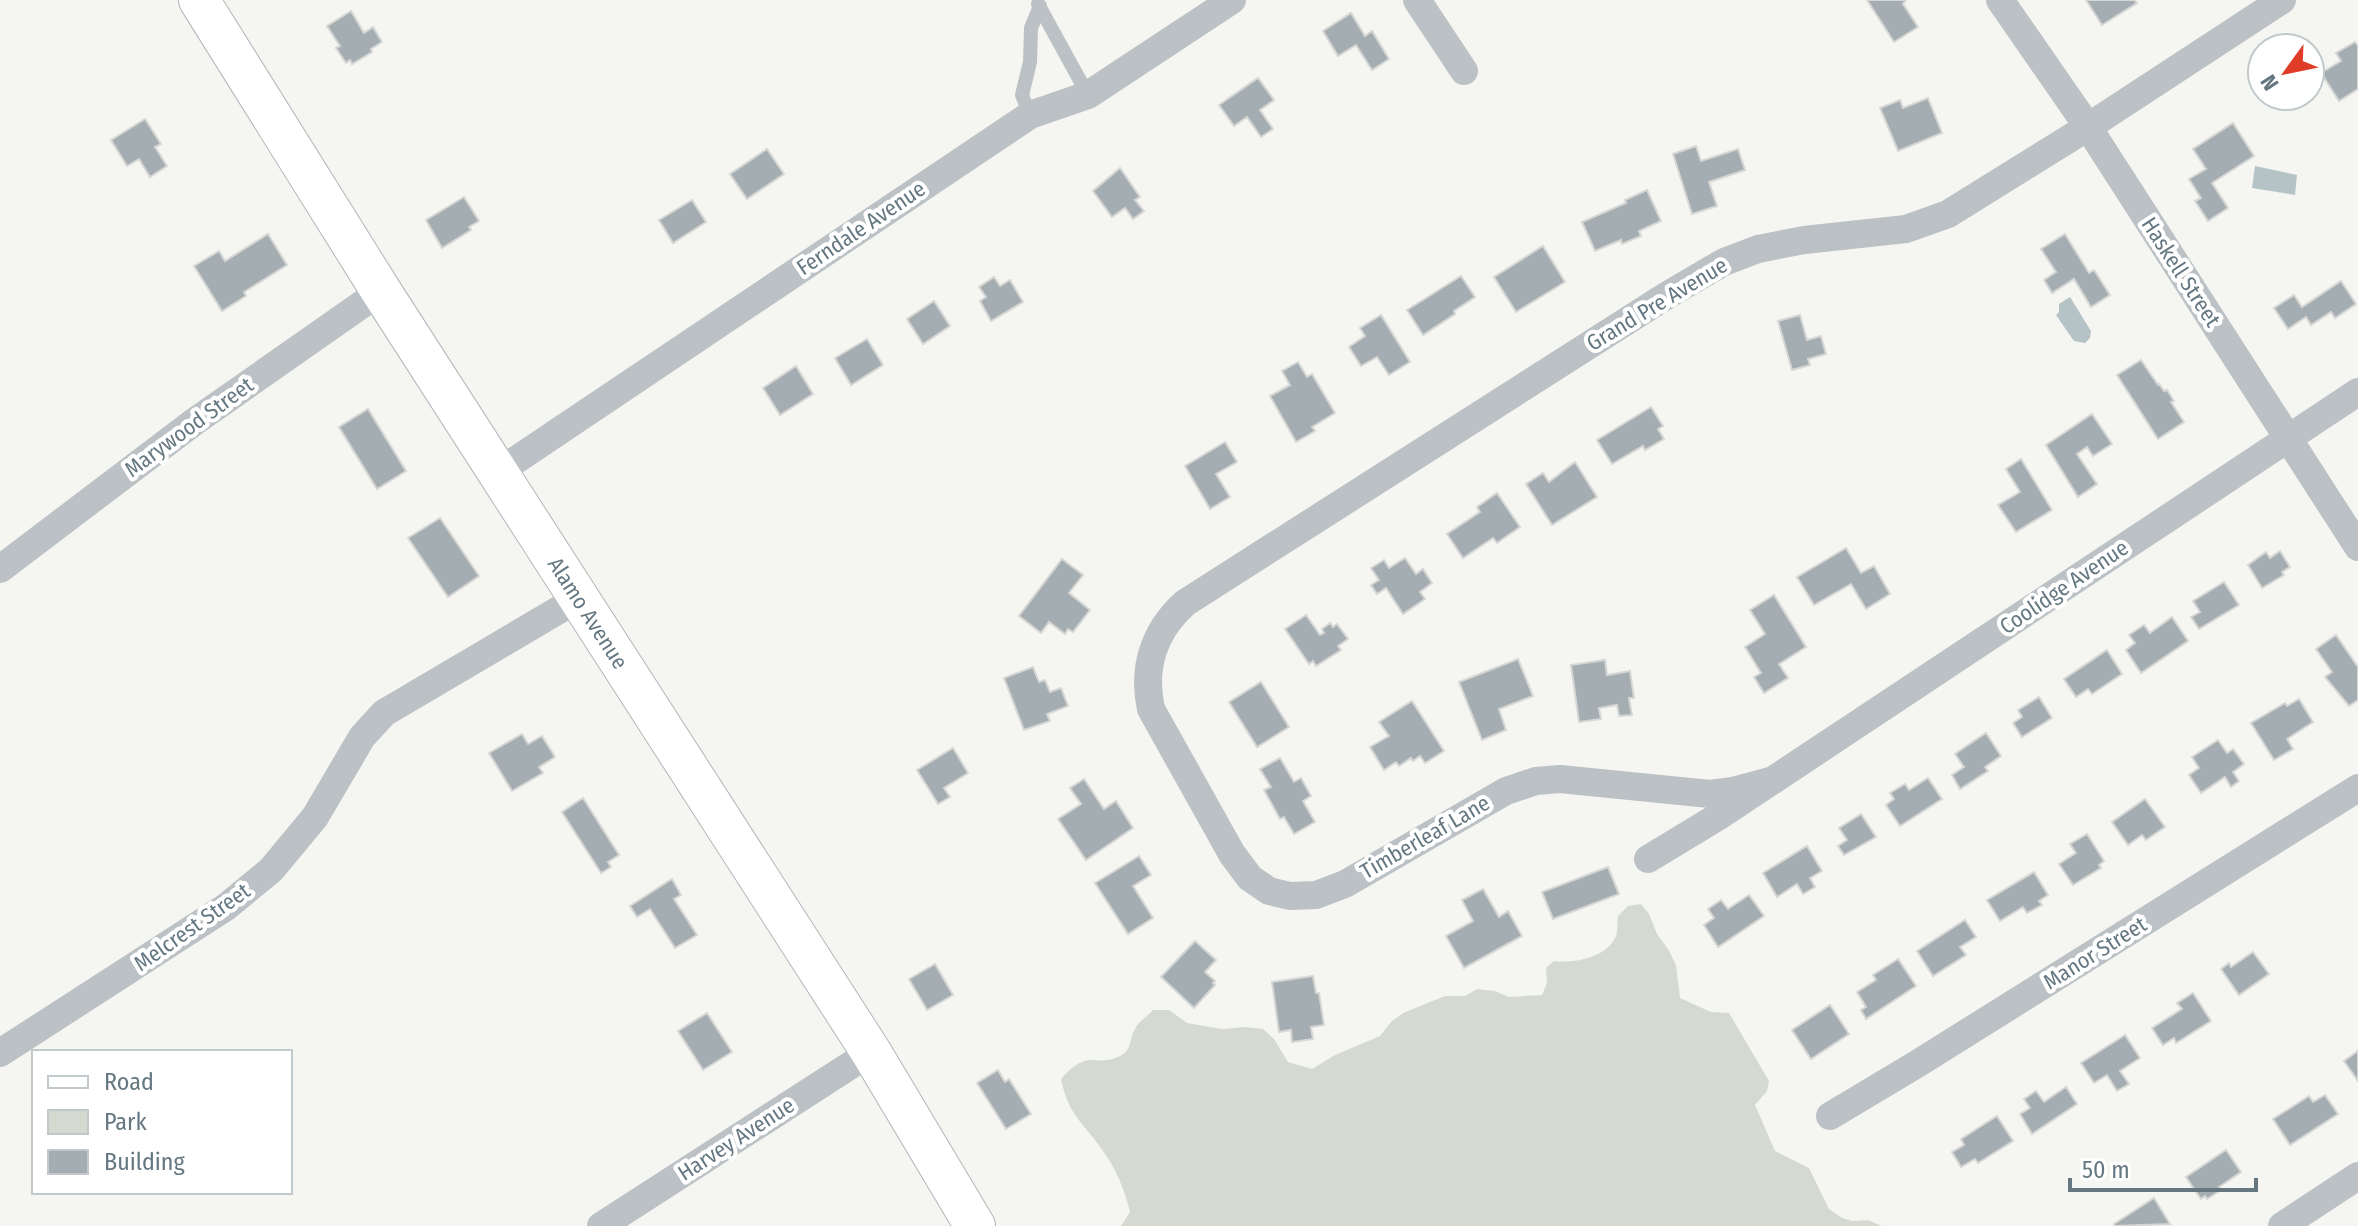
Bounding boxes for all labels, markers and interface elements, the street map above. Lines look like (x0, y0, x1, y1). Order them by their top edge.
north arrow (2246, 32, 2326, 112)
text: N (2255, 70, 2285, 96)
street label: Ferndale Avenue (792, 175, 930, 281)
street label: Haskell Street (2136, 212, 2227, 333)
street label: Grand Pre Avenue (1582, 251, 1732, 357)
street label: Marywood Street (119, 371, 259, 483)
street label: Coolidge Avenue (1995, 534, 2133, 640)
street label: Alamo Avenue (542, 552, 634, 674)
street label: Timberleaf Lane (1356, 789, 1494, 885)
street label: Melcrest Street (129, 877, 256, 977)
street label: Manor Street (2038, 910, 2152, 995)
legend (32, 1050, 292, 1194)
text: Road (104, 1068, 154, 1096)
street label: Harvey Avenue (673, 1091, 799, 1187)
text: Park (104, 1108, 147, 1136)
scale bar (2070, 1142, 2256, 1192)
text: Building (104, 1148, 186, 1176)
text: 50 m (2082, 1156, 2130, 1184)

